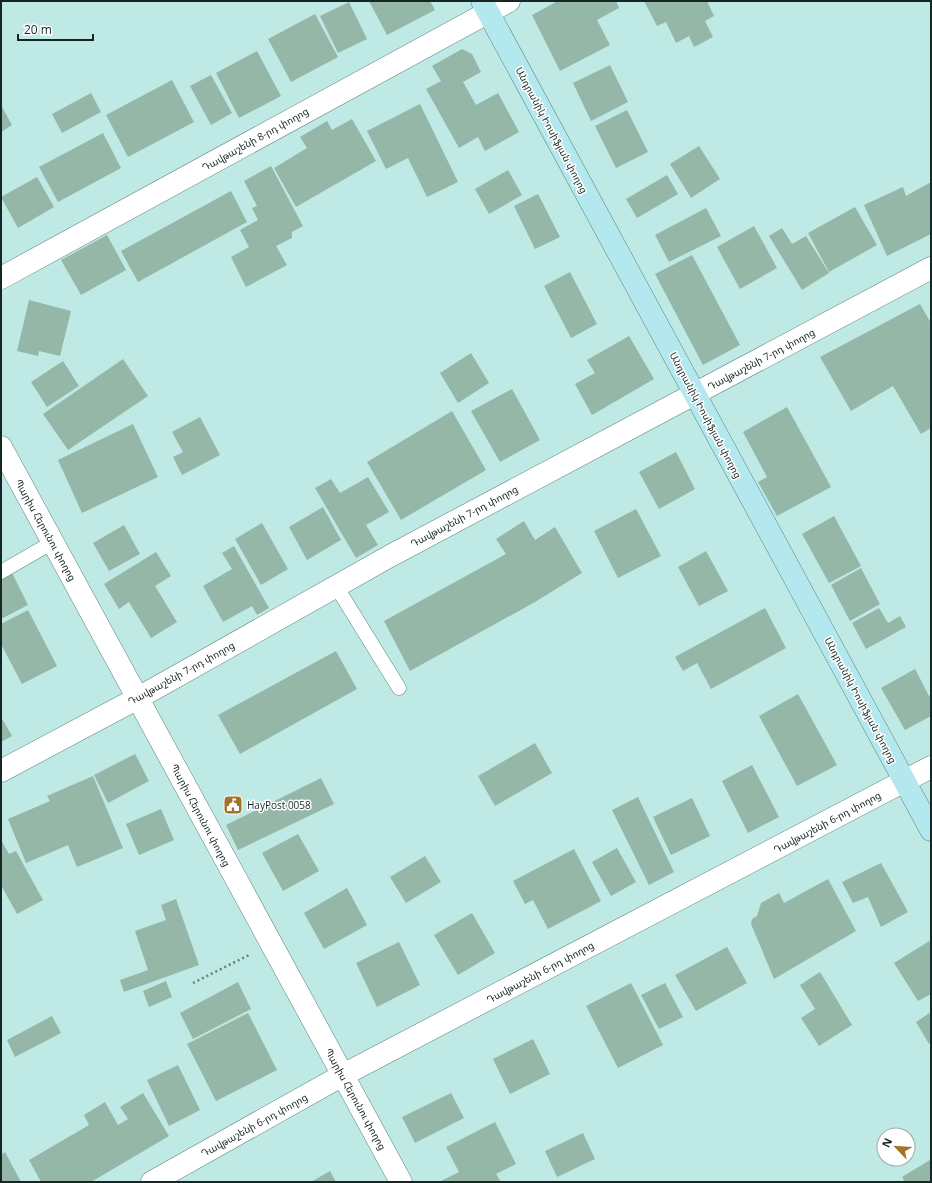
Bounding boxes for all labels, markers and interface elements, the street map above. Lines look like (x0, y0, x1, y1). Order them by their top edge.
scale bar (18, 16, 93, 42)
text: 20 m (24, 21, 52, 38)
street label: Անդրանիկ Իոսիֆյան փողոց (513, 64, 591, 196)
street label: Դավթաշենի 8-րդ փողոց (199, 104, 311, 174)
street label: Դավթաշենի 7-րդ փողոց (705, 325, 817, 393)
street label: Անդրանիկ Իոսիֆյան փողոց (667, 349, 745, 481)
street label: Պարիս Հերունու փողոց (12, 477, 80, 583)
street label: Դավթաշենի 7-րդ փողոց (408, 482, 520, 550)
street label: Անդրանիկ Իոսիֆյան փողոց (822, 634, 900, 766)
street label: Դավթաշենի 7-րդ փողոց (125, 638, 237, 708)
street label: Պարիս Հերունու փողոց (168, 761, 234, 869)
street label: Դավթաշենի 6-րդ փողոց (771, 788, 883, 856)
public building icon: HayPost 0058 (222, 794, 244, 816)
place label: HayPost 0058 (247, 798, 311, 812)
street label: Դավթաշենի 6-րդ փողոց (484, 938, 596, 1006)
street label: Պարիս Հերունու փողոց (322, 1046, 390, 1152)
street label: Դավթաշենի 6-րդ փողոց (198, 1090, 310, 1160)
north arrow (876, 1127, 916, 1167)
text: N (878, 1135, 895, 1150)

